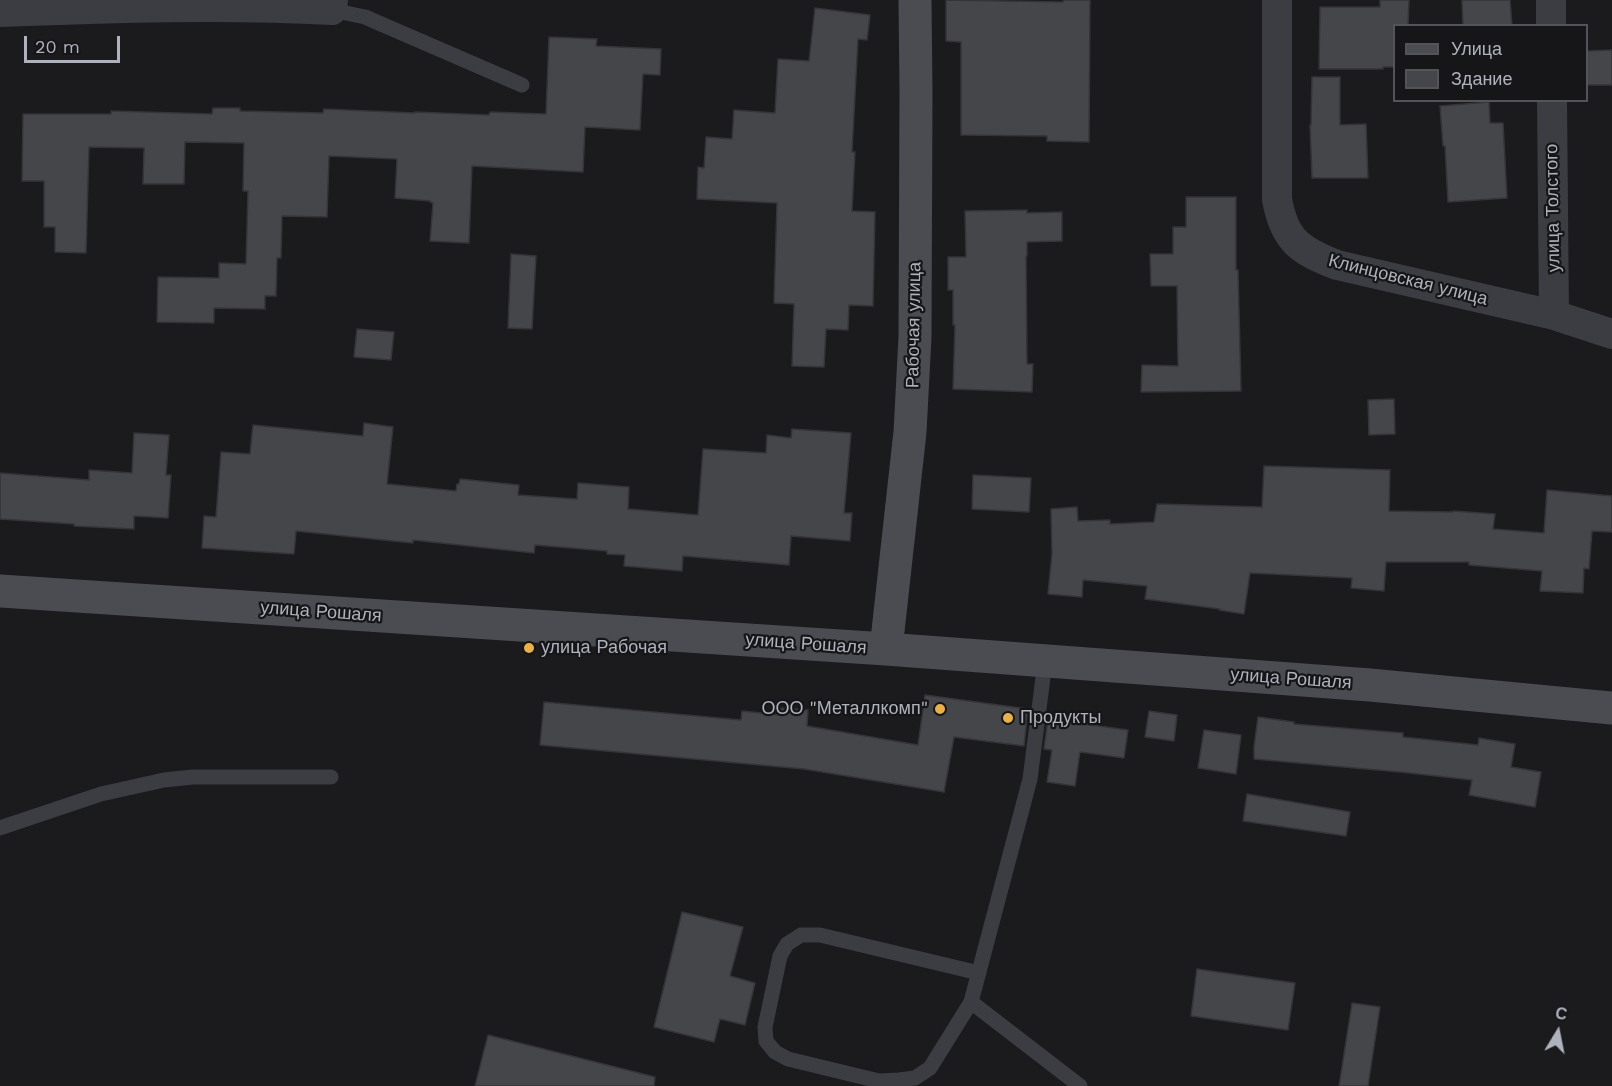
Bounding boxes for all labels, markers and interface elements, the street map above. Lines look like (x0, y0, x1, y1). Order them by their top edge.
scale bar (27, 24, 123, 62)
legend (1393, 24, 1588, 102)
text: 20 m (35, 36, 80, 57)
text: Улица (1451, 38, 1502, 59)
text: Здание (1451, 68, 1512, 89)
street label: улица Толстого (1541, 144, 1565, 272)
street label: Клинцовская улица (1326, 250, 1490, 310)
street label: Рабочая улица (902, 262, 926, 388)
street label: улица Рошаля (260, 597, 382, 627)
street label: улица Рошаля (745, 629, 867, 659)
place label: улица Рабочая (541, 637, 667, 659)
marker: улица Рабочая (522, 641, 536, 655)
street label: улица Рошаля (1230, 664, 1352, 694)
place label: ООО "Металлкомп" (761, 698, 928, 720)
marker: ООО "Металлкомп" (933, 702, 947, 716)
place label: Продукты (1020, 707, 1101, 729)
marker: Продукты (1001, 711, 1015, 725)
north arrow (1528, 1002, 1588, 1062)
text: С (1554, 1003, 1569, 1024)

